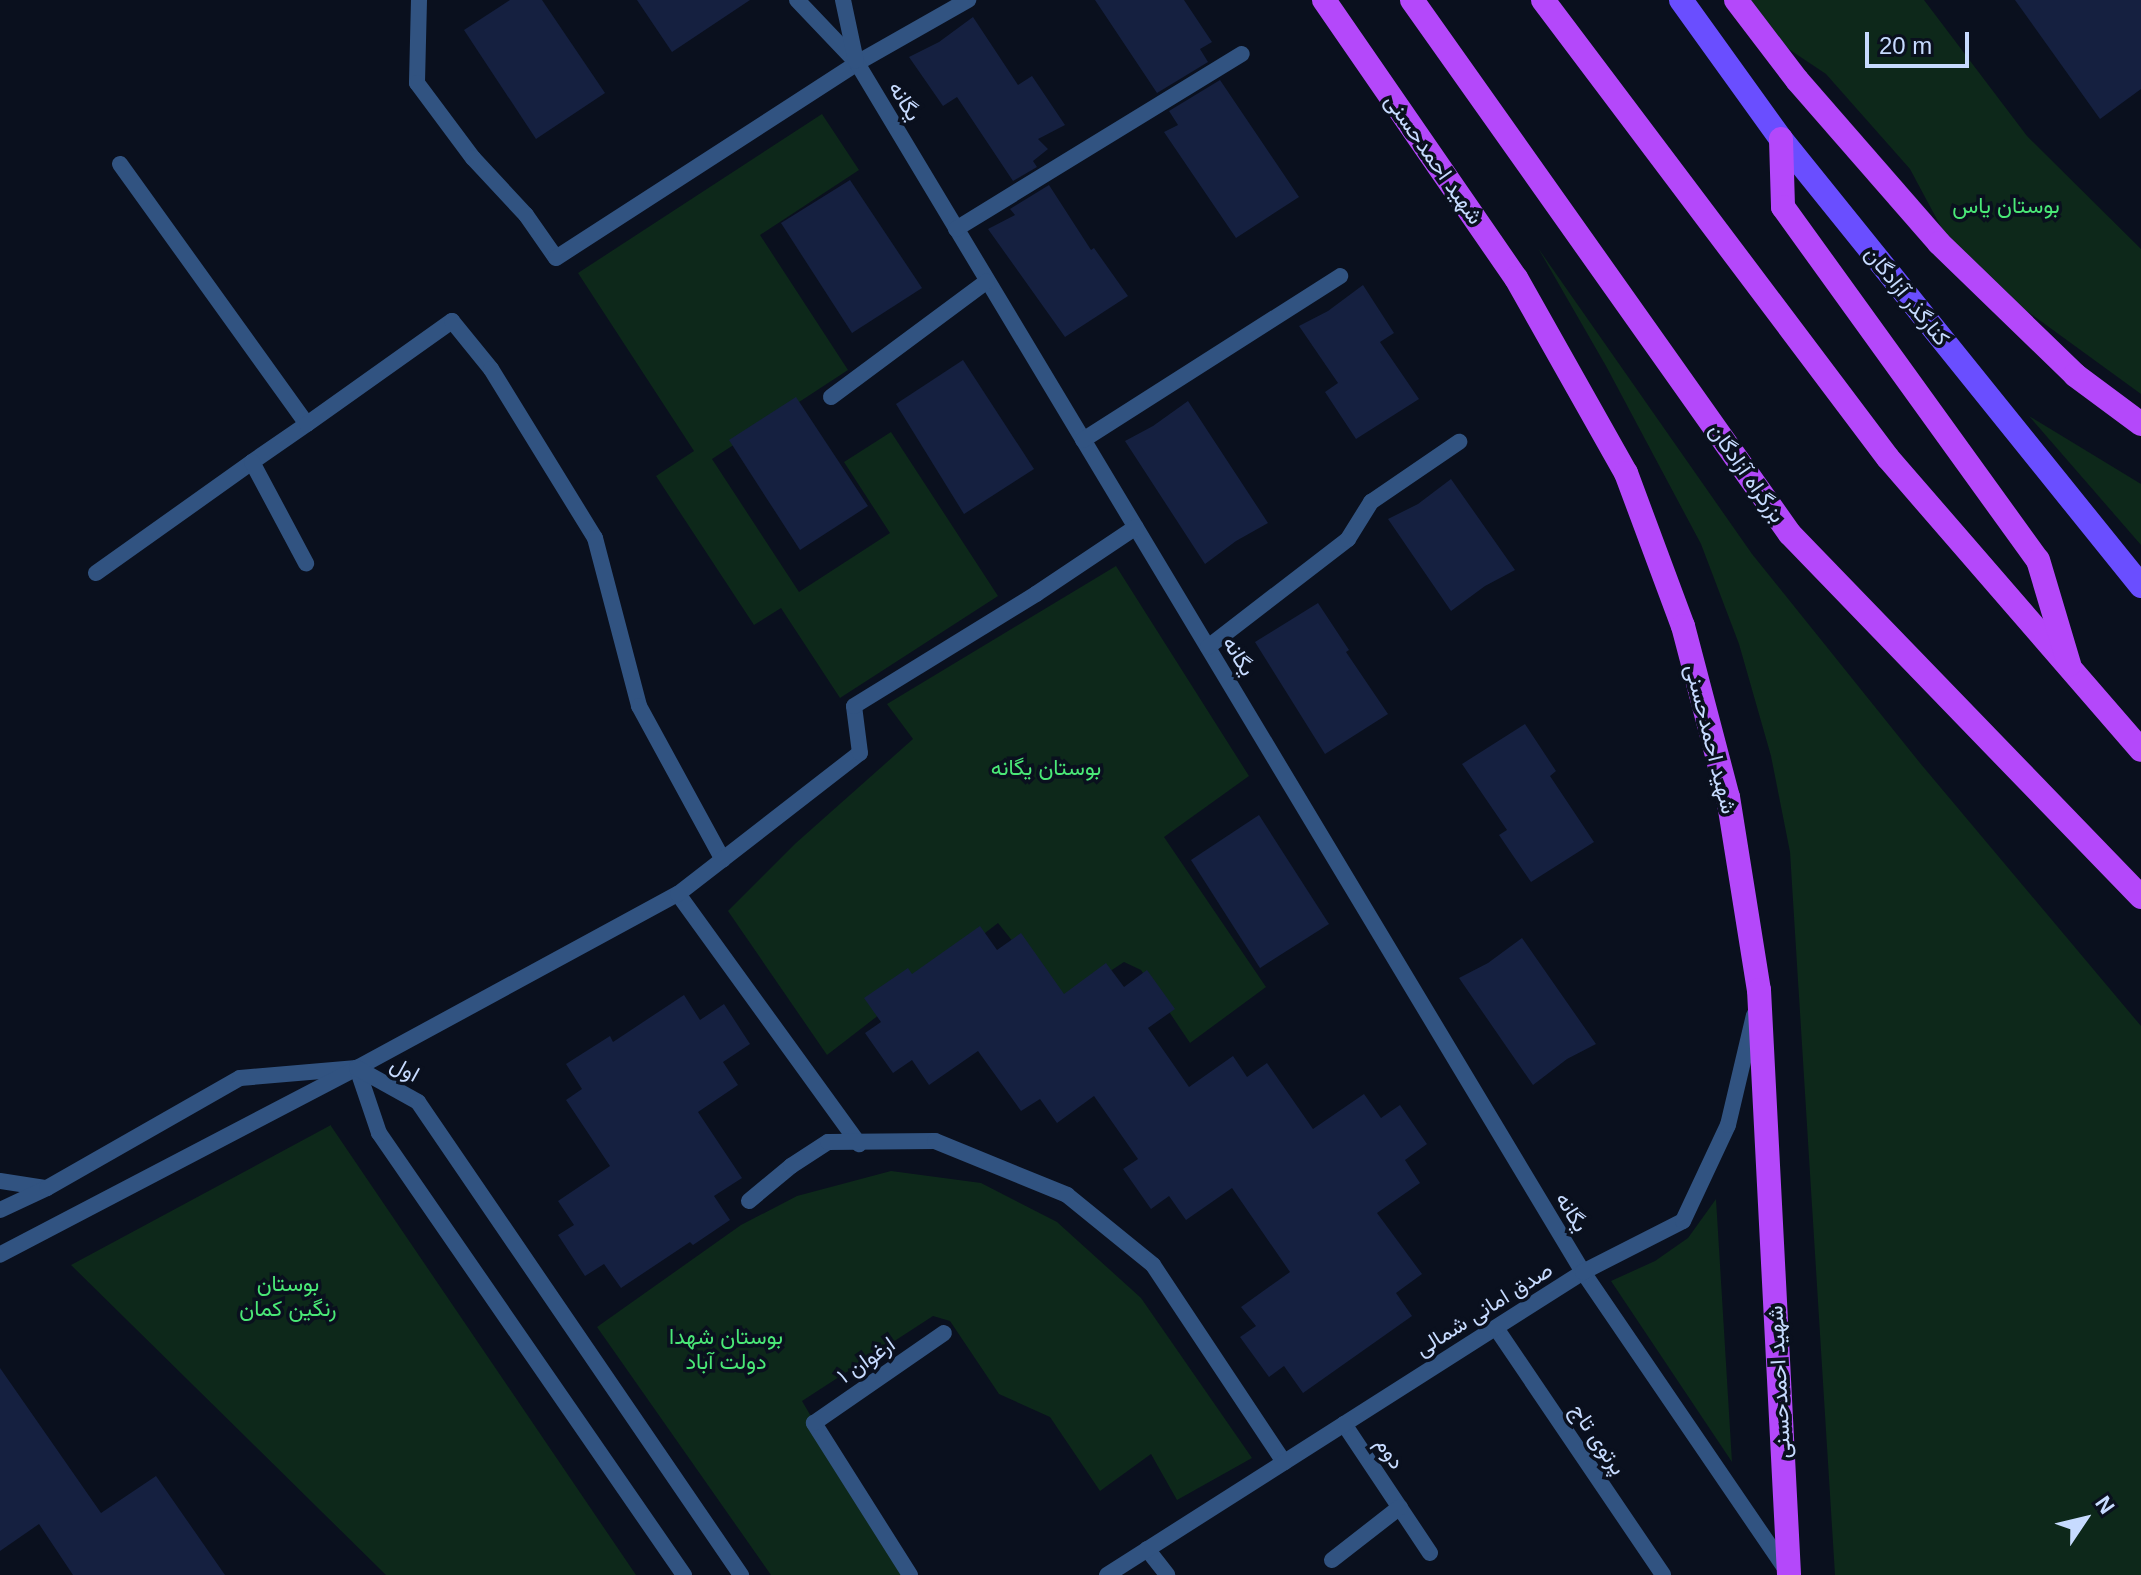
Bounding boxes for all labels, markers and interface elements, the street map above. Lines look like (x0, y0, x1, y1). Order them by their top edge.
scale bar (1869, 16, 1973, 66)
text: 20 m (1879, 32, 1932, 59)
street label: یگانه (883, 76, 927, 126)
street label: شهید احمدحسنی (1379, 89, 1489, 229)
park label: بوستان یاس (1952, 193, 2060, 219)
street label: کنارگذر آزادگان (1859, 241, 1955, 351)
street label: بزرگراه آزادگان (1703, 418, 1791, 528)
street label: یگانه (1217, 631, 1261, 681)
street label: شهید احمدحسنی (1680, 661, 1742, 817)
park label: بوستان یگانه (991, 755, 1101, 781)
street label: اول (386, 1050, 424, 1088)
street label: یگانه (1550, 1187, 1594, 1237)
street label: صدق امانی شمالی (1410, 1256, 1558, 1362)
park label: بوستان رنگین کمان (239, 1270, 337, 1322)
street label: شهید احمدحسنی (1762, 1305, 1796, 1459)
park label: بوستان شهدا دولت آباد (669, 1323, 783, 1374)
street label: ارغوان ۱ (832, 1331, 900, 1389)
street label: پرتوی تاج (1565, 1398, 1631, 1480)
street label: دوم (1370, 1432, 1410, 1474)
north arrow (2045, 1479, 2125, 1559)
text: N (2090, 1491, 2120, 1519)

